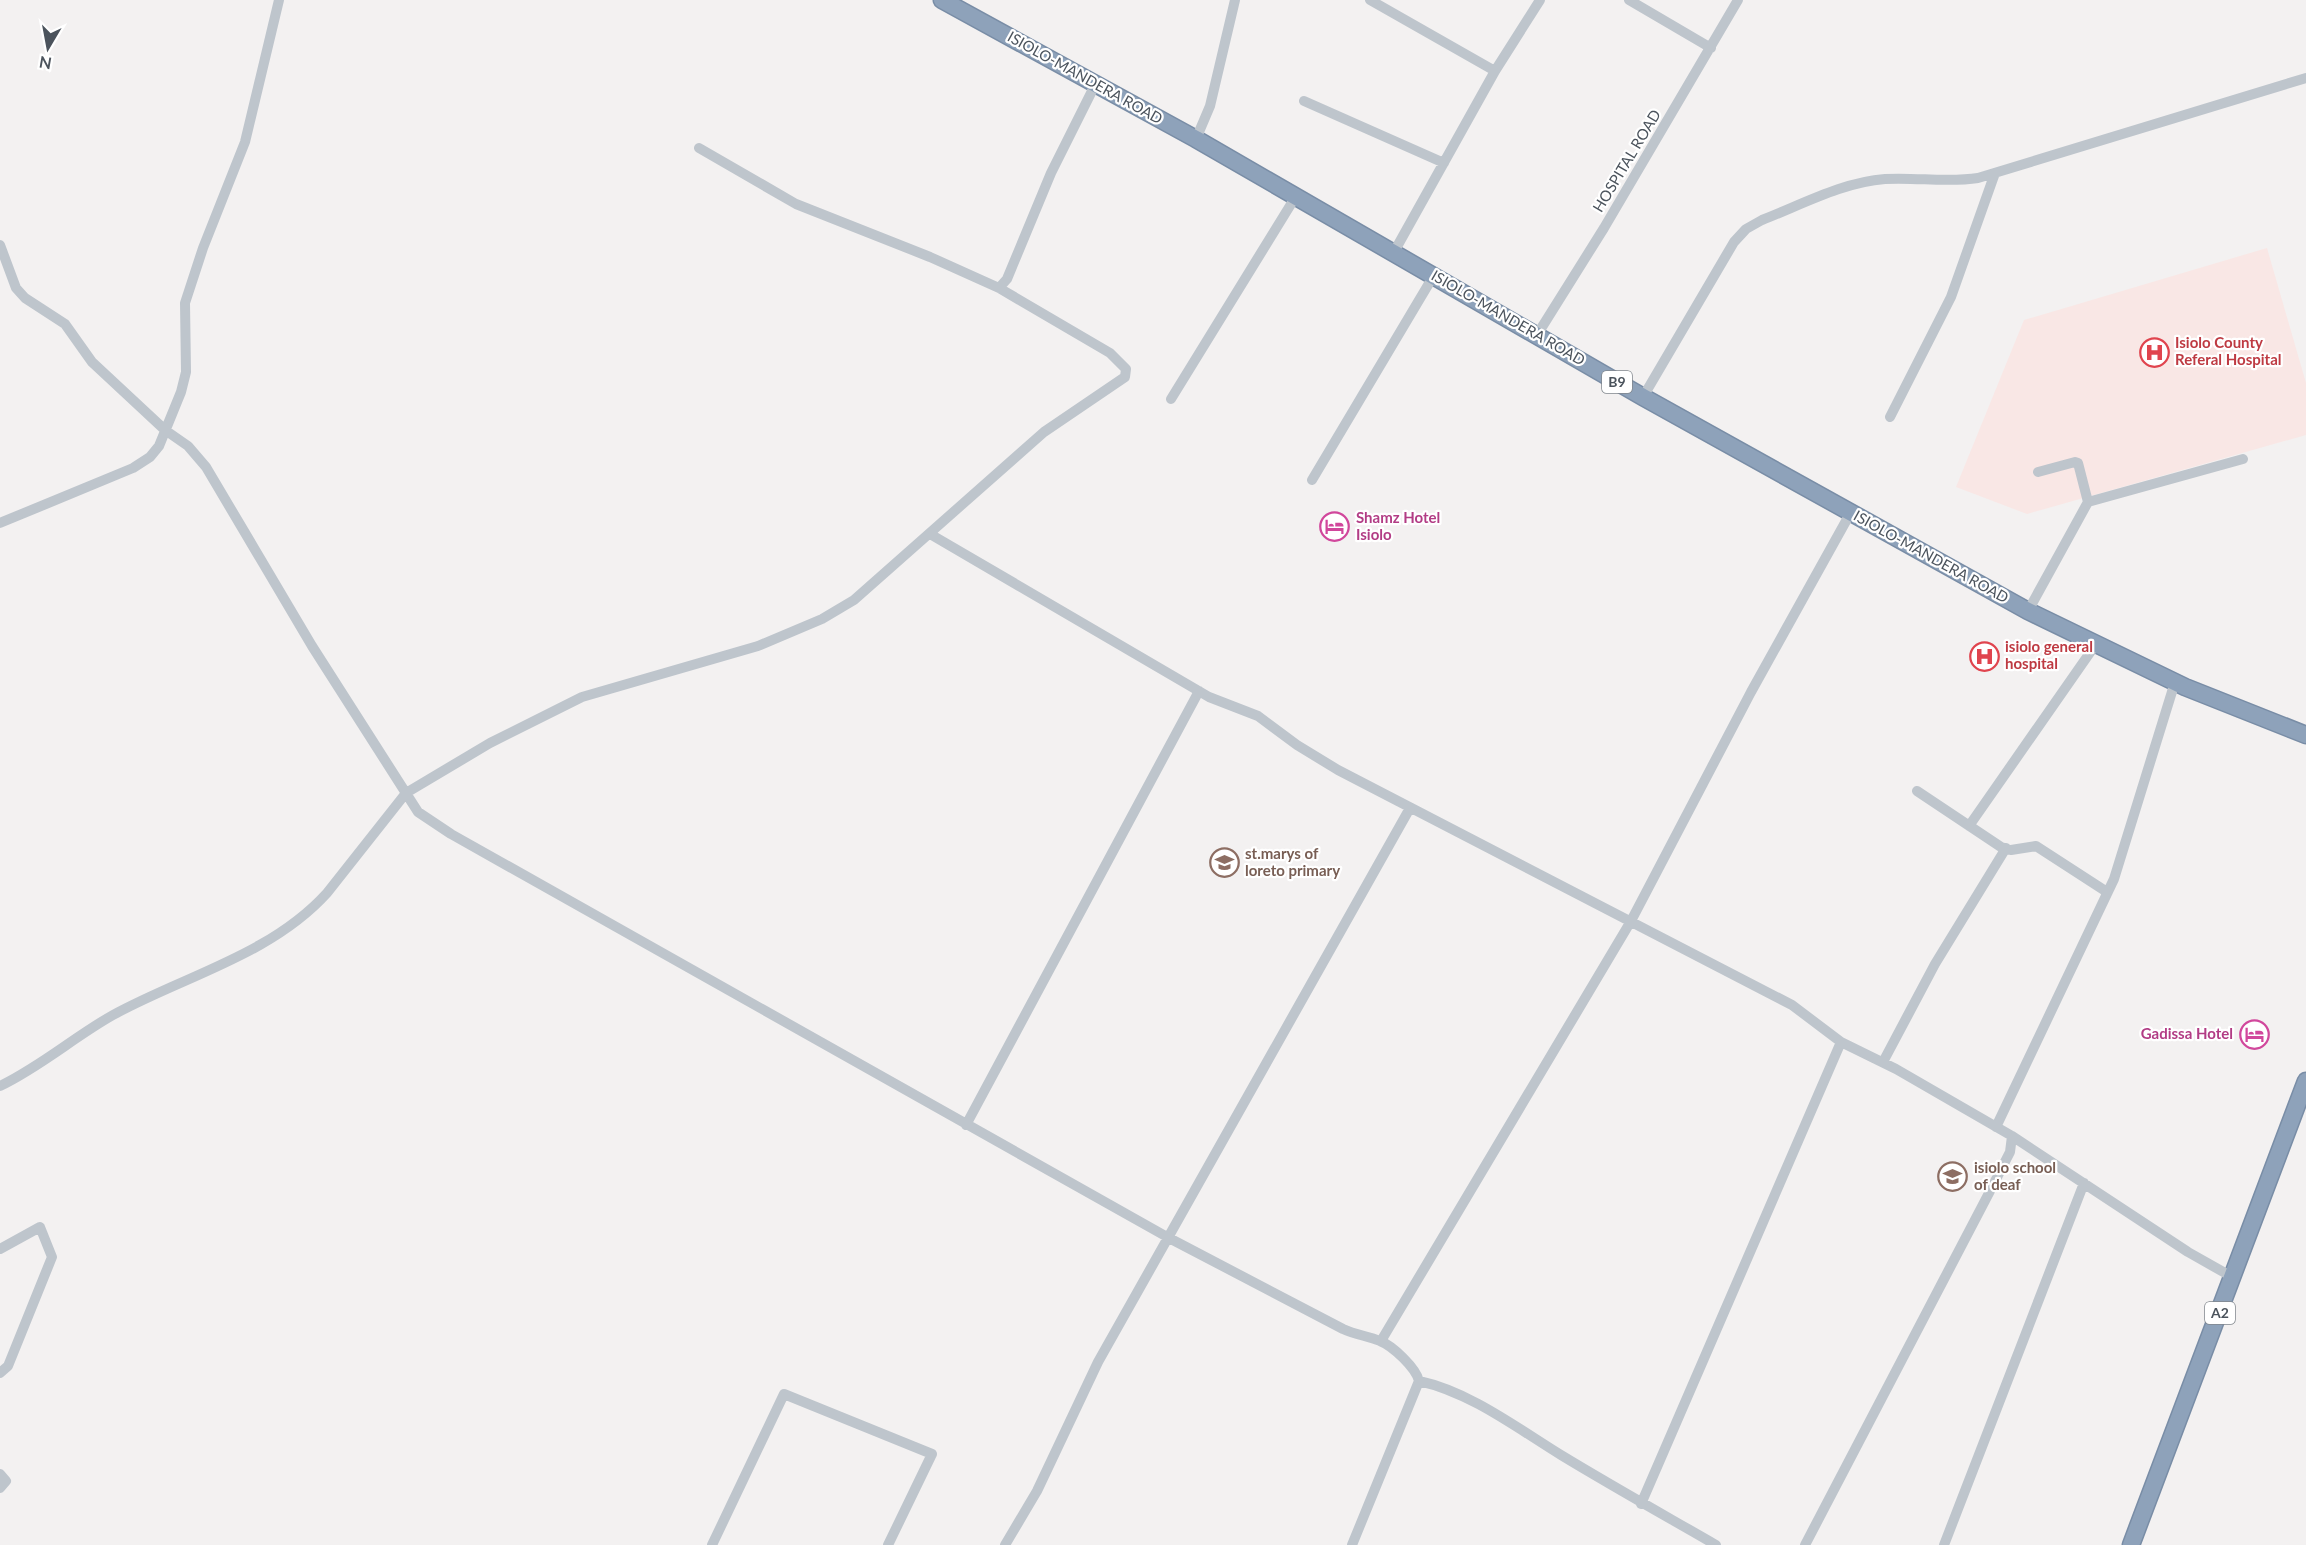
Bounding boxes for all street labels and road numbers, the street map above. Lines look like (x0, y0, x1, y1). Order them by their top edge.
street label: ISIOLO-MANDERA ROAD (1005, 27, 1166, 127)
street label: HOSPITAL ROAD (1588, 106, 1664, 215)
street label: ISIOLO-MANDERA ROAD (1428, 266, 1589, 369)
road number: B9 (1602, 371, 1632, 393)
street label: ISIOLO-MANDERA ROAD (1851, 506, 2012, 606)
road number: A2 (2205, 1302, 2235, 1324)

